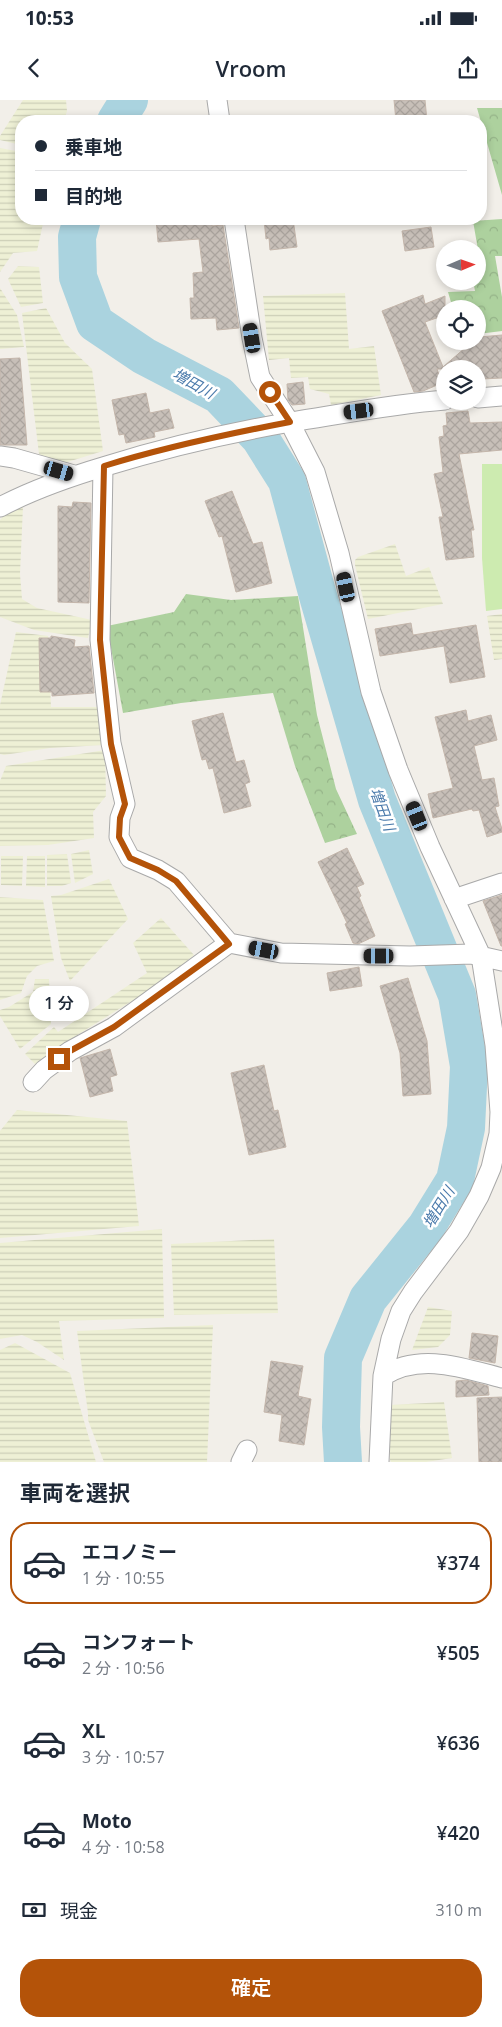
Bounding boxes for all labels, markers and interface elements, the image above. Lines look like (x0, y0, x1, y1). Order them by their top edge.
text: 10:53 (25, 5, 74, 31)
text: Vroom (215, 53, 287, 83)
icon: back (20, 54, 48, 82)
icon: share (454, 54, 482, 82)
text: 乗車地 (65, 134, 122, 160)
text: 目的地 (65, 183, 122, 209)
north arrow (436, 240, 486, 290)
map controls (436, 240, 486, 410)
button: locate (436, 300, 486, 350)
car (242, 322, 261, 354)
button: layers (436, 360, 486, 410)
water label: 増田川 (169, 363, 220, 404)
route start (259, 381, 281, 403)
car (343, 402, 374, 420)
car (42, 460, 75, 482)
car (335, 571, 356, 603)
water label: 増田川 (366, 784, 401, 835)
car (404, 799, 429, 833)
car (247, 940, 280, 960)
car (364, 949, 394, 964)
callout: 1 分 (29, 986, 89, 1022)
text: 1 分 (44, 992, 74, 1014)
route end (48, 1048, 70, 1070)
water label: 増田川 (418, 1181, 459, 1231)
text: 車両を選択 (20, 1477, 130, 1507)
text: エコノミー (82, 1539, 177, 1565)
icon: car (22, 1541, 67, 1586)
text: ¥374 (437, 1550, 480, 1576)
text: 1 分 · 10:55 (82, 1567, 165, 1589)
text: コンフォート (82, 1629, 195, 1655)
icon: car (22, 1631, 67, 1676)
text: ¥505 (437, 1640, 480, 1666)
text: 2 分 · 10:56 (82, 1657, 165, 1679)
text: XL (82, 1718, 105, 1744)
icon: car (22, 1721, 67, 1766)
text: ¥636 (437, 1730, 480, 1756)
text: 3 分 · 10:57 (82, 1746, 165, 1768)
text: Moto (82, 1808, 132, 1834)
icon: car (22, 1811, 67, 1856)
text: ¥420 (437, 1820, 480, 1846)
text: 4 分 · 10:58 (82, 1836, 165, 1858)
icon: cash (20, 1896, 48, 1924)
text: 現金 (60, 1898, 98, 1924)
text: 310 m (436, 1899, 482, 1921)
button: 確定 (20, 1959, 482, 2017)

